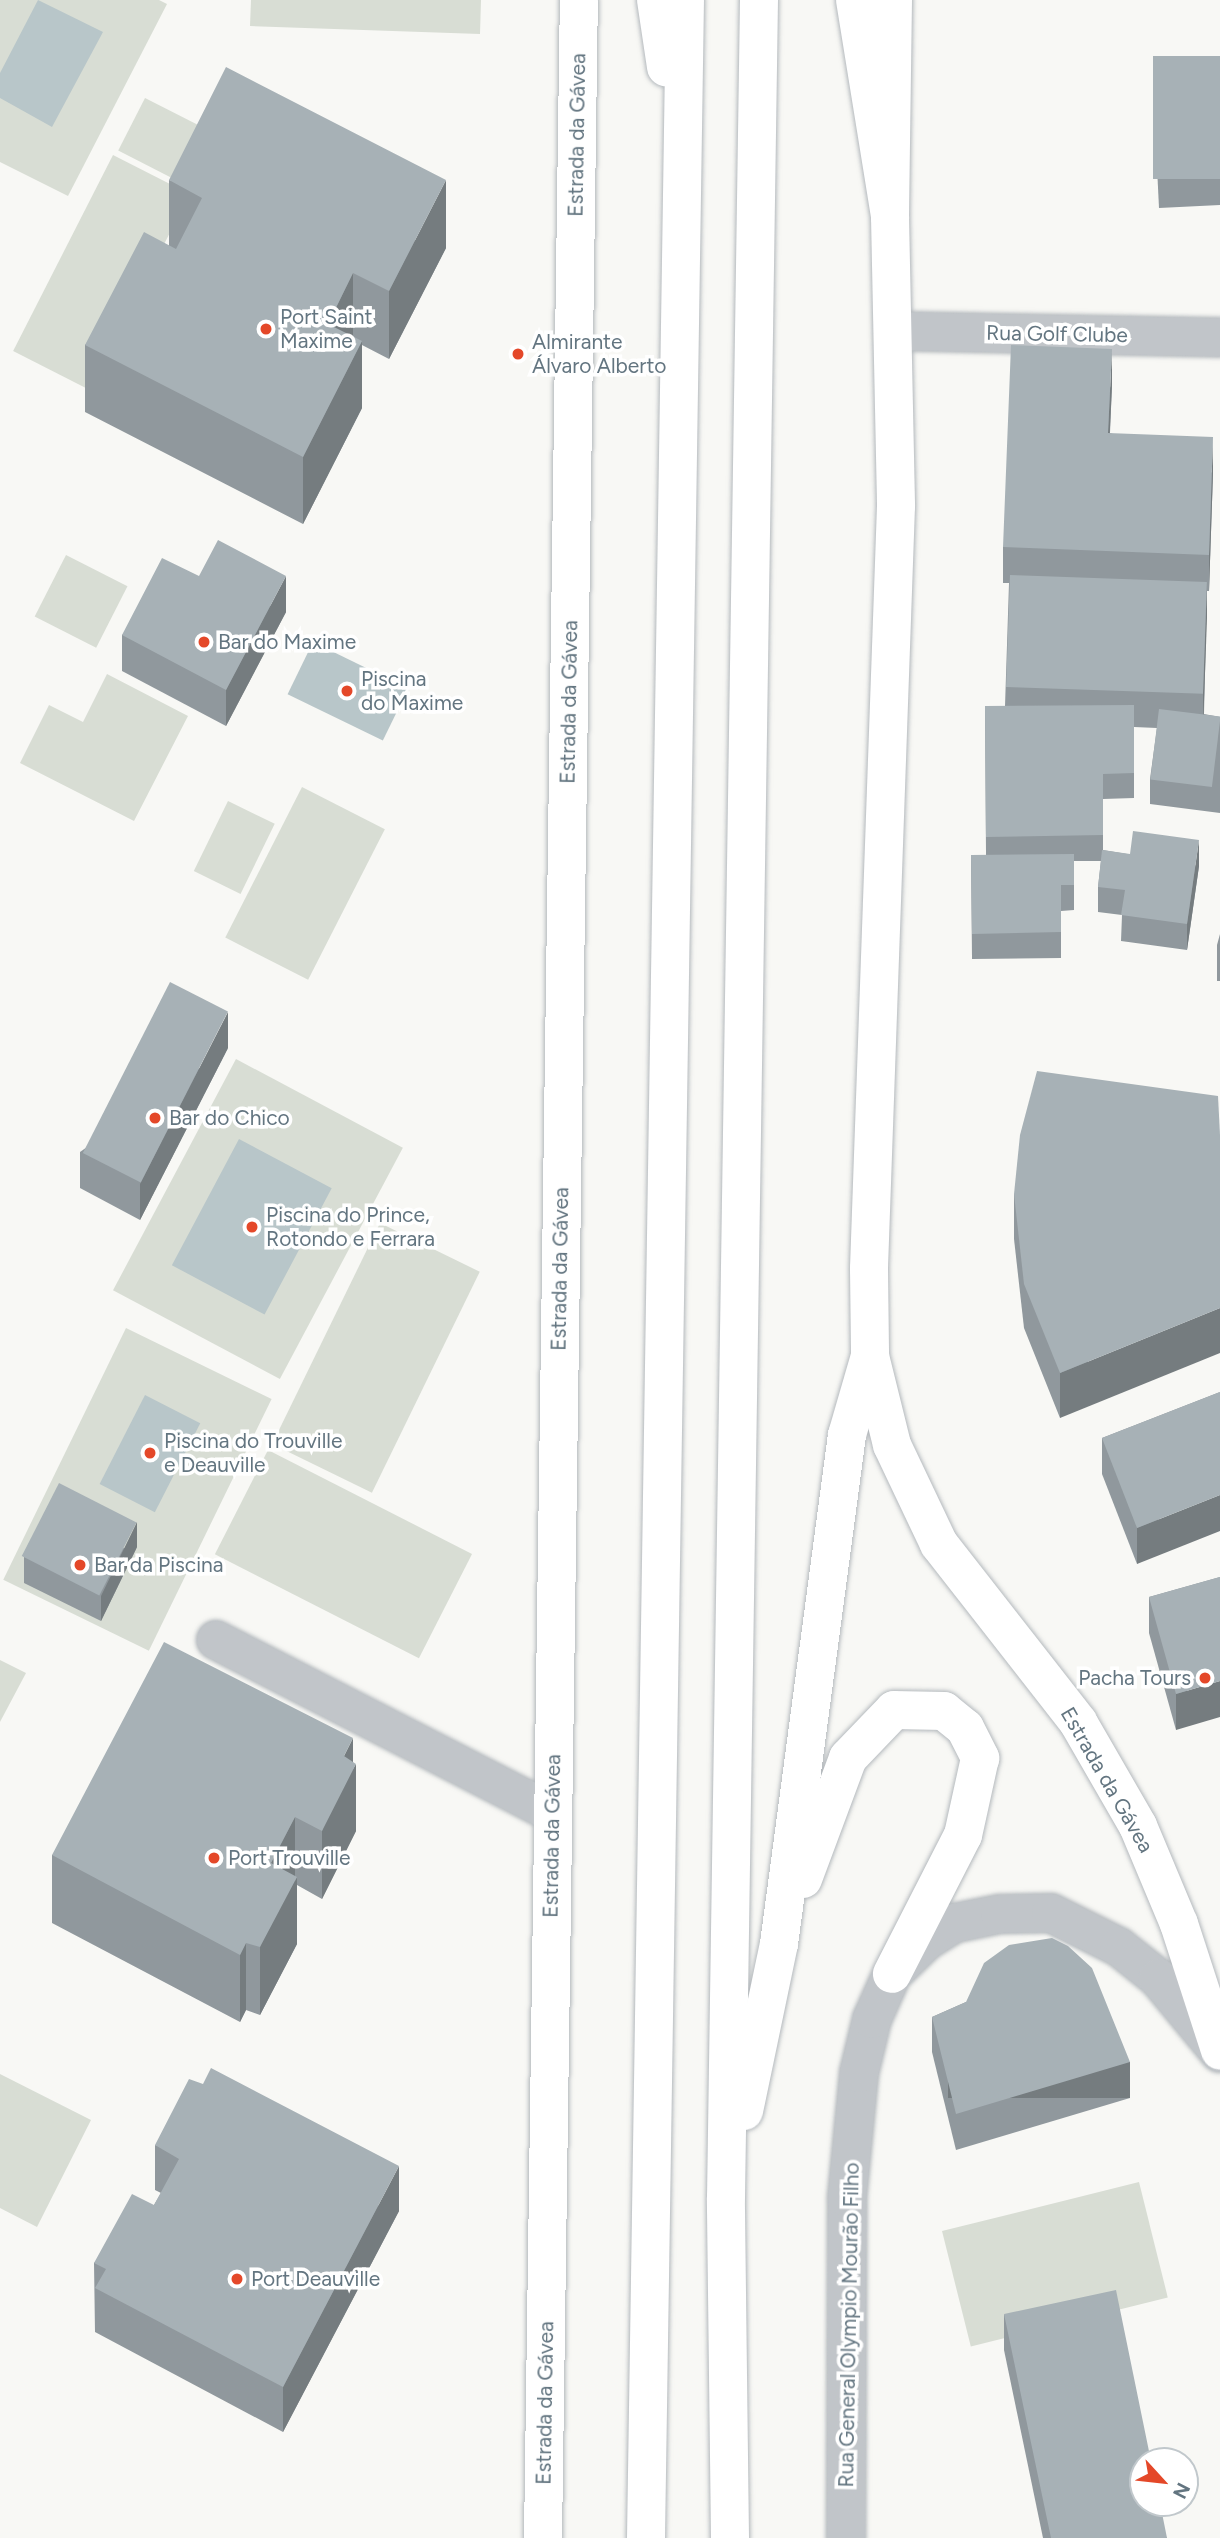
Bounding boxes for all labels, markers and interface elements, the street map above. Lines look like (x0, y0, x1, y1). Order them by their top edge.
street label: Estrada da Gávea (563, 53, 591, 217)
place label: Port Saint Maxime (280, 304, 372, 354)
street label: Rua Golf Clube (986, 320, 1128, 348)
marker: Port Saint Maxime (258, 321, 274, 337)
place label: Almirante Álvaro Alberto (532, 329, 666, 379)
marker: Almirante Álvaro Alberto (510, 346, 526, 362)
street label: Estrada da Gávea (555, 620, 583, 784)
place label: Bar do Maxime (218, 629, 356, 655)
marker: Bar do Maxime (196, 634, 212, 650)
place label: Piscina do Maxime (361, 666, 463, 716)
marker: Piscina do Maxime (339, 683, 355, 699)
place label: Bar do Chico (169, 1105, 290, 1131)
marker: Bar do Chico (147, 1110, 163, 1126)
street label: Estrada da Gávea (546, 1187, 574, 1351)
place label: Piscina do Prince, Rotondo e Ferrara (266, 1202, 435, 1252)
marker: Piscina do Prince, Rotondo e Ferrara (244, 1219, 260, 1235)
place label: Piscina do Trouville e Deauville (164, 1428, 342, 1478)
marker: Piscina do Trouville e Deauville (142, 1445, 158, 1461)
place label: Bar da Piscina (94, 1552, 224, 1578)
marker: Bar da Piscina (72, 1557, 88, 1573)
place label: Pacha Tours (1078, 1665, 1191, 1691)
marker: Pacha Tours (1197, 1670, 1213, 1686)
street label: Estrada da Gávea (1055, 1703, 1159, 1857)
street label: Estrada da Gávea (538, 1754, 566, 1918)
place label: Port Trouville (228, 1845, 350, 1871)
marker: Port Trouville (206, 1850, 222, 1866)
street label: Rua General Olympio Mourão Filho (834, 2162, 864, 2488)
place label: Port Deauville (251, 2266, 380, 2292)
marker: Port Deauville (229, 2271, 245, 2287)
street label: Estrada da Gávea (531, 2321, 559, 2485)
north arrow (1129, 2447, 1199, 2517)
text: N (1168, 2479, 1195, 2503)

